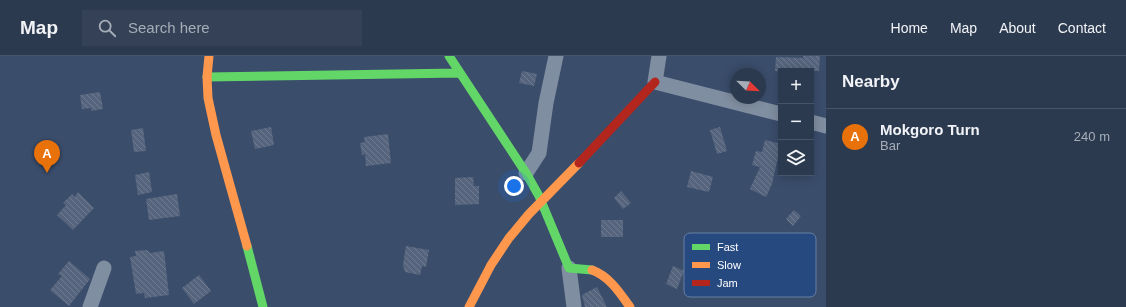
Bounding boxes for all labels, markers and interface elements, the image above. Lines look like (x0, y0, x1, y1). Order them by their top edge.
search box (82, 10, 362, 46)
text: Map (20, 17, 58, 38)
icon: search (96, 17, 118, 39)
text: Search here (128, 19, 210, 36)
text: Home (891, 20, 928, 36)
text: Map (950, 20, 977, 36)
text: About (999, 20, 1036, 36)
text: Contact (1058, 20, 1106, 36)
north arrow (730, 68, 766, 104)
map controls (778, 68, 814, 176)
button: + (778, 68, 814, 104)
text: Nearby (842, 72, 900, 91)
button: − (778, 104, 814, 140)
text: Mokgoro Turn (880, 121, 980, 138)
text: A (850, 129, 860, 144)
text: 240 m (1074, 129, 1110, 144)
text: Bar (880, 138, 900, 153)
pin: A (34, 140, 60, 173)
button: layers (778, 140, 814, 176)
your location (504, 176, 524, 196)
legend (684, 233, 816, 297)
text: Fast (717, 241, 738, 253)
text: Slow (717, 259, 741, 271)
text: Jam (717, 277, 738, 289)

